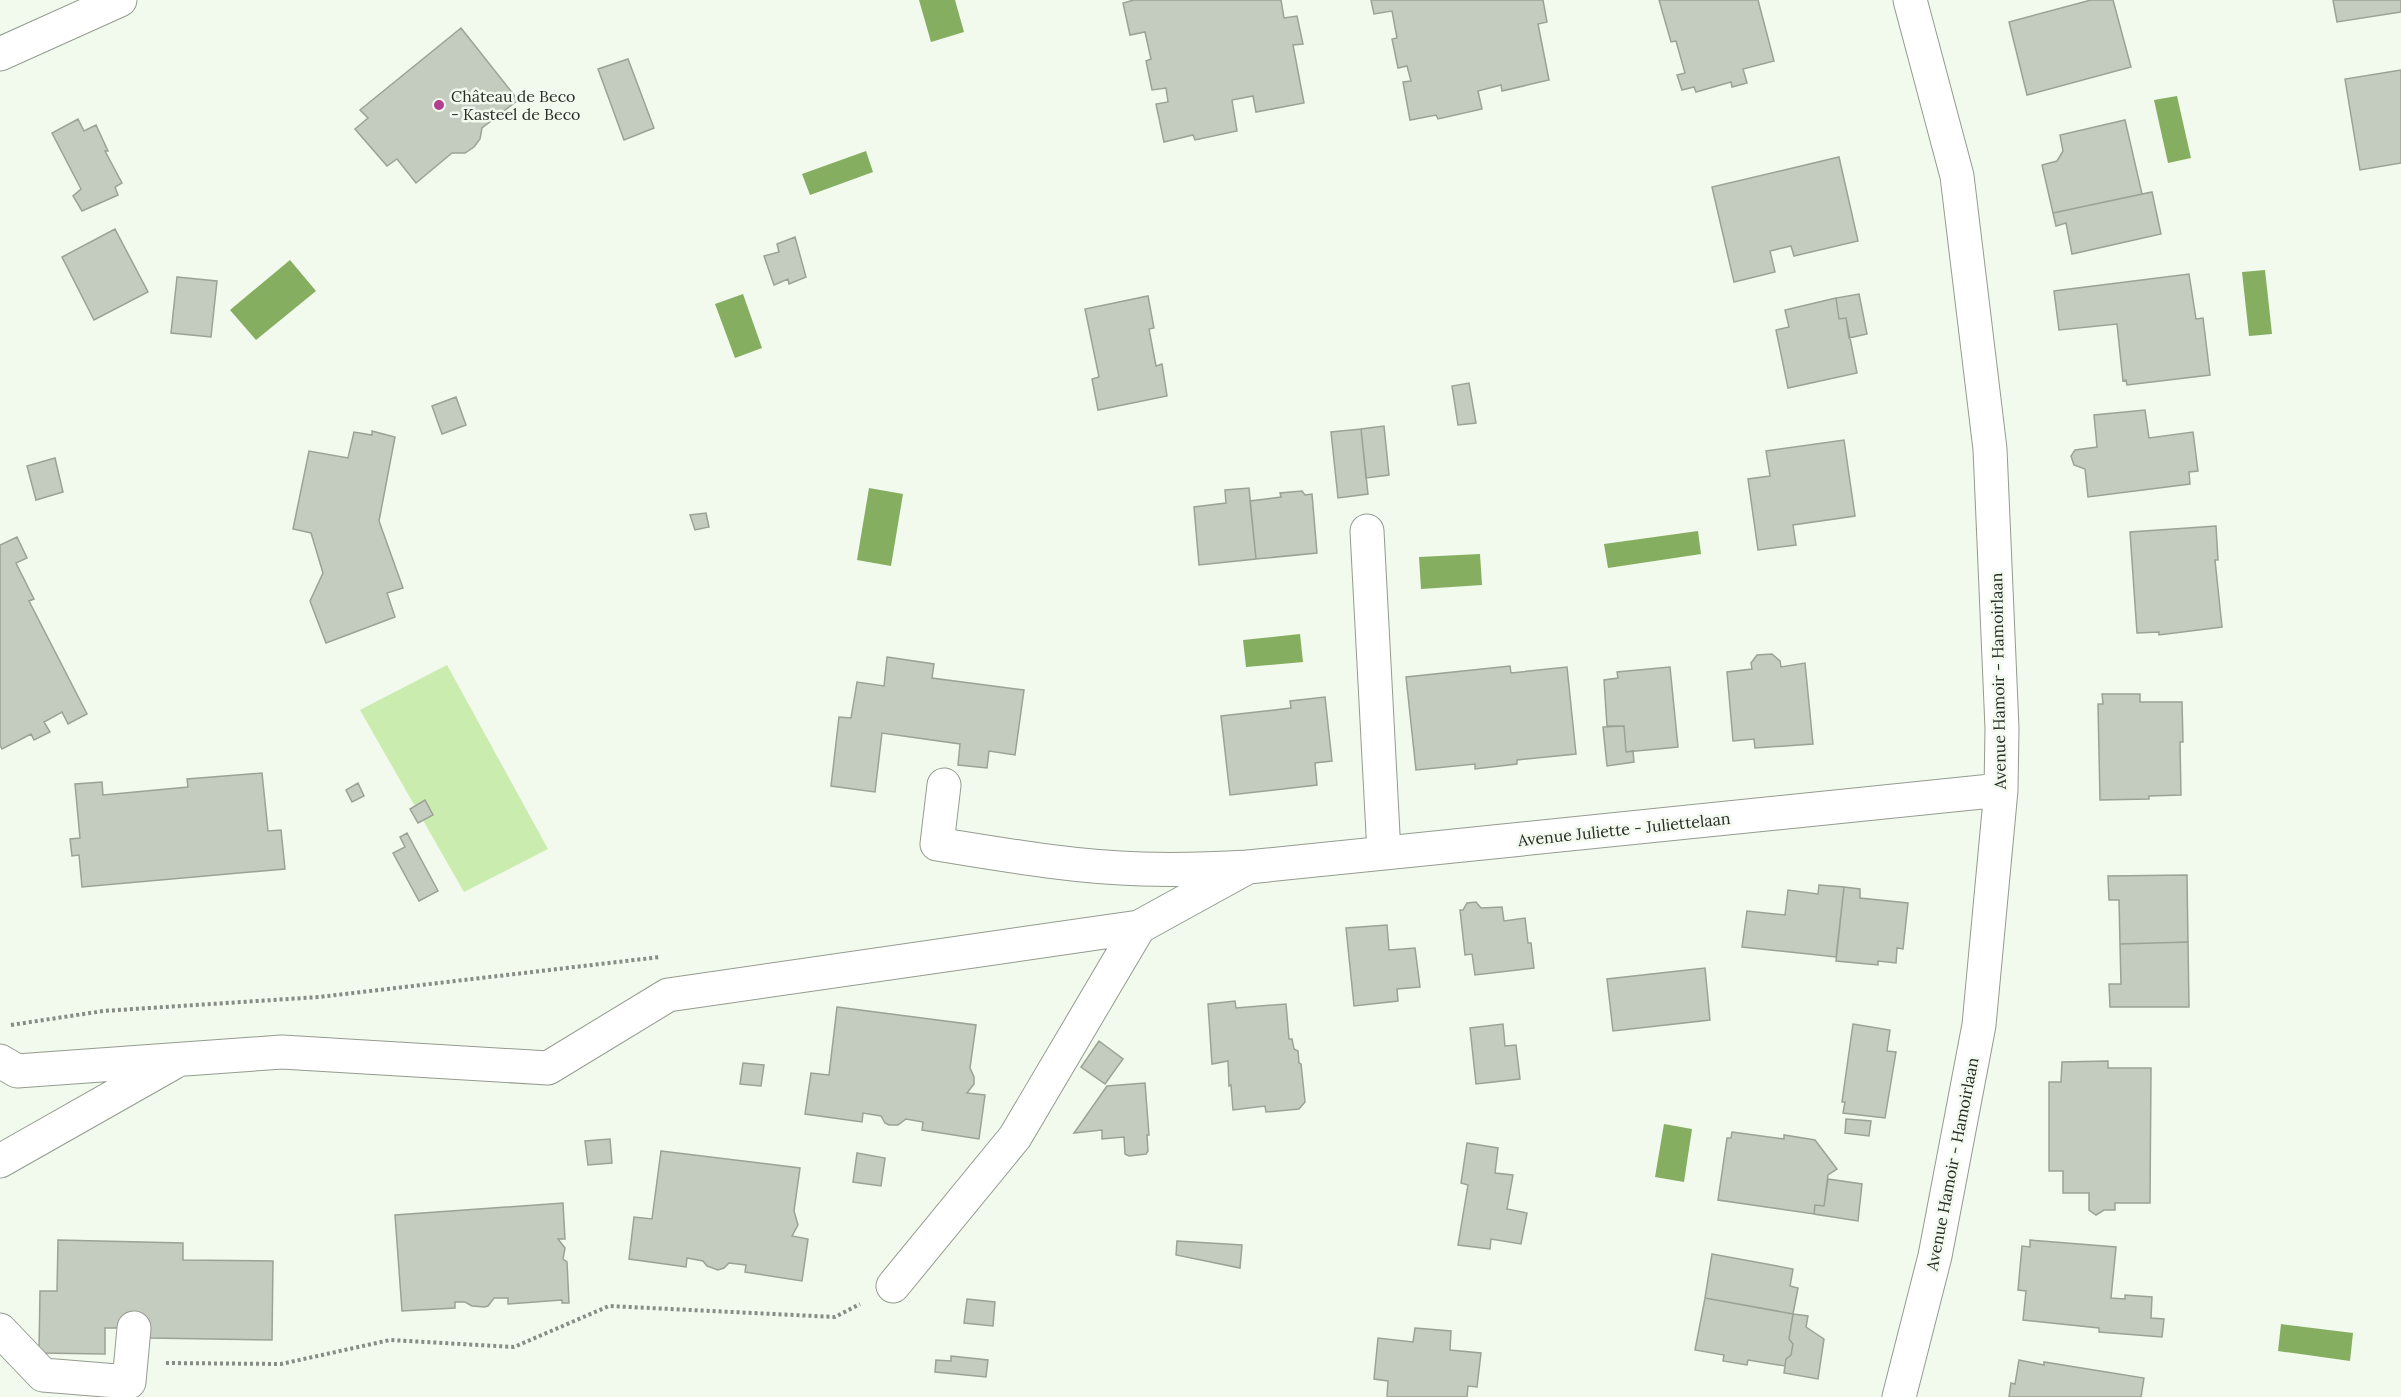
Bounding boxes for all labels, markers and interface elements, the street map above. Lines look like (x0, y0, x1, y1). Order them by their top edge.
place label: Château de Beco - Kasteel de Beco (451, 86, 580, 124)
marker: Château de Beco - Kasteel de Beco (432, 98, 446, 112)
street label: Avenue Hamoir - Hamoirlaan (1986, 572, 2010, 790)
street label: Avenue Juliette - Juliettelaan (1516, 808, 1732, 850)
street label: Avenue Hamoir - Hamoirlaan (1921, 1055, 1983, 1273)

